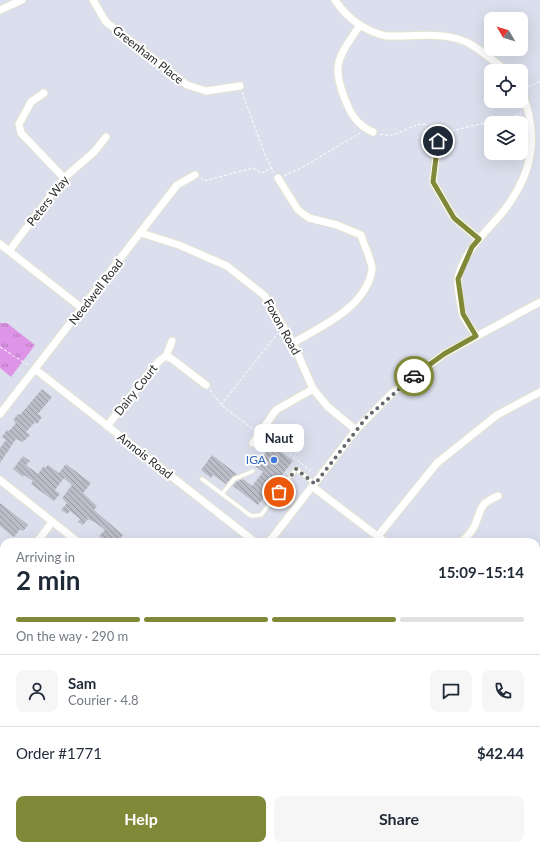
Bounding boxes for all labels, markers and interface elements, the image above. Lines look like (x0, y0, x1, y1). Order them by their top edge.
north arrow (484, 12, 528, 56)
map controls (484, 12, 528, 160)
street label: Greenham Place (110, 22, 187, 87)
button: locate (484, 64, 528, 108)
button: layers (484, 116, 528, 160)
pin (421, 124, 455, 158)
icon: home (427, 130, 449, 152)
street label: Peters Way (23, 172, 72, 229)
street label: Needwell Road (65, 256, 126, 328)
street label: Foxon Road (261, 296, 304, 357)
courier (394, 356, 434, 396)
street label: Dairy Court (111, 360, 161, 418)
icon: car (403, 365, 425, 387)
callout: Naut (254, 424, 304, 452)
street label: Annois Road (115, 429, 176, 482)
text: Naut (265, 430, 293, 446)
place label: IGA (246, 452, 267, 467)
marker: IGA (269, 455, 279, 465)
pin (262, 475, 296, 509)
icon: bag (268, 481, 290, 503)
text: Arriving in (16, 549, 75, 565)
text: 15:09–15:14 (438, 563, 524, 581)
text: 2 min (16, 564, 80, 596)
text: On the way · 290 m (16, 628, 128, 644)
button: person (16, 670, 58, 712)
button: chat (430, 670, 472, 712)
button: phone (482, 670, 524, 712)
text: Sam (68, 674, 96, 692)
text: Courier · 4.8 (68, 692, 139, 708)
text: Order #1771 (16, 744, 102, 762)
text: $42.44 (477, 744, 524, 762)
button: Help (16, 796, 266, 842)
button: Share (274, 796, 524, 842)

